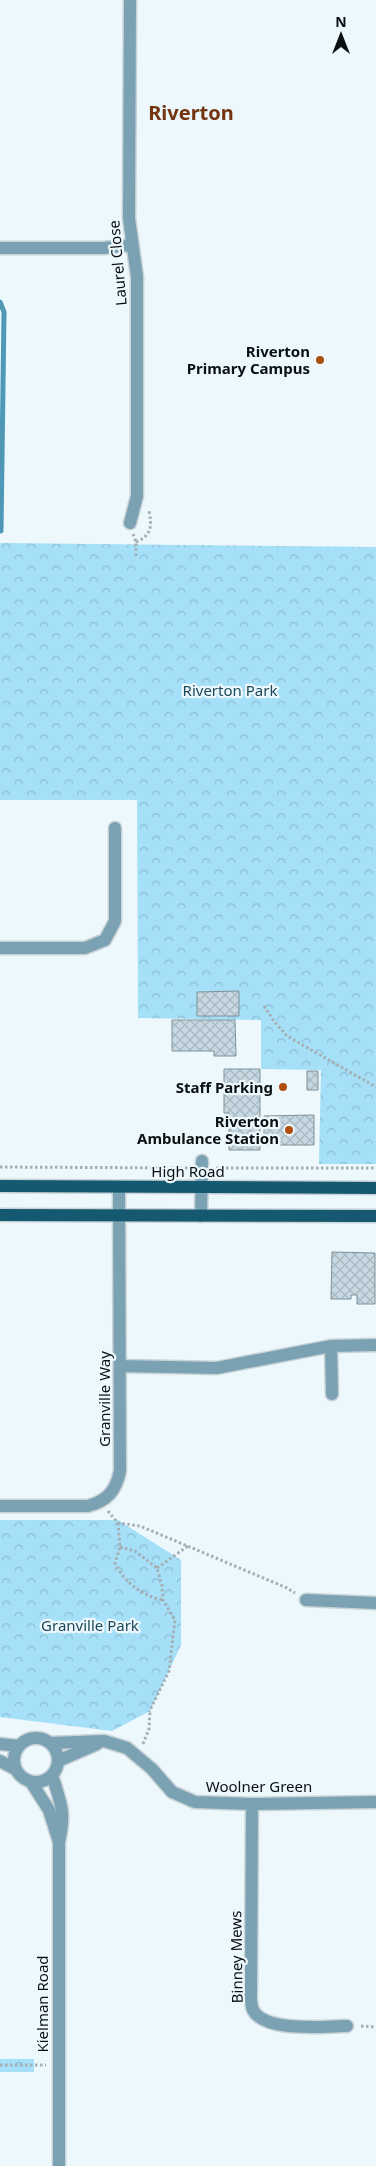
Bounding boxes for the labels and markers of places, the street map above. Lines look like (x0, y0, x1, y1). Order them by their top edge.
place label: Riverton Primary Campus (187, 341, 310, 378)
marker: Riverton Primary Campus (314, 354, 326, 366)
place label: Staff Parking (176, 1077, 273, 1097)
marker: Staff Parking (277, 1081, 289, 1093)
place label: Riverton Ambulance Station (137, 1111, 279, 1148)
marker: Riverton Ambulance Station (283, 1124, 295, 1136)

